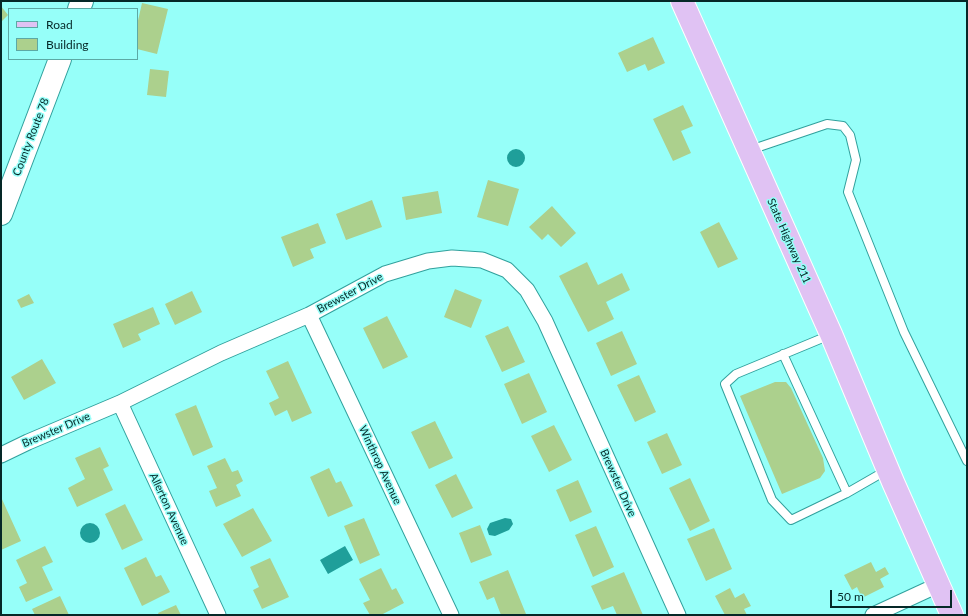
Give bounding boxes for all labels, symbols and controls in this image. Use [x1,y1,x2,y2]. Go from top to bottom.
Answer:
legend [8,8,138,60]
text: Road [46,17,73,32]
text: Building [46,37,89,52]
street label: County Route 78 [10,96,52,178]
street label: State Highway 211 [764,196,814,286]
street label: Brewster Drive [315,270,385,316]
street label: Brewster Drive [20,410,92,450]
street label: Winthrop Avenue [356,423,404,507]
street label: Brewster Drive [597,447,639,519]
street label: Allerton Avenue [147,471,191,547]
scale bar [832,582,954,608]
text: 50 m [837,589,864,604]

